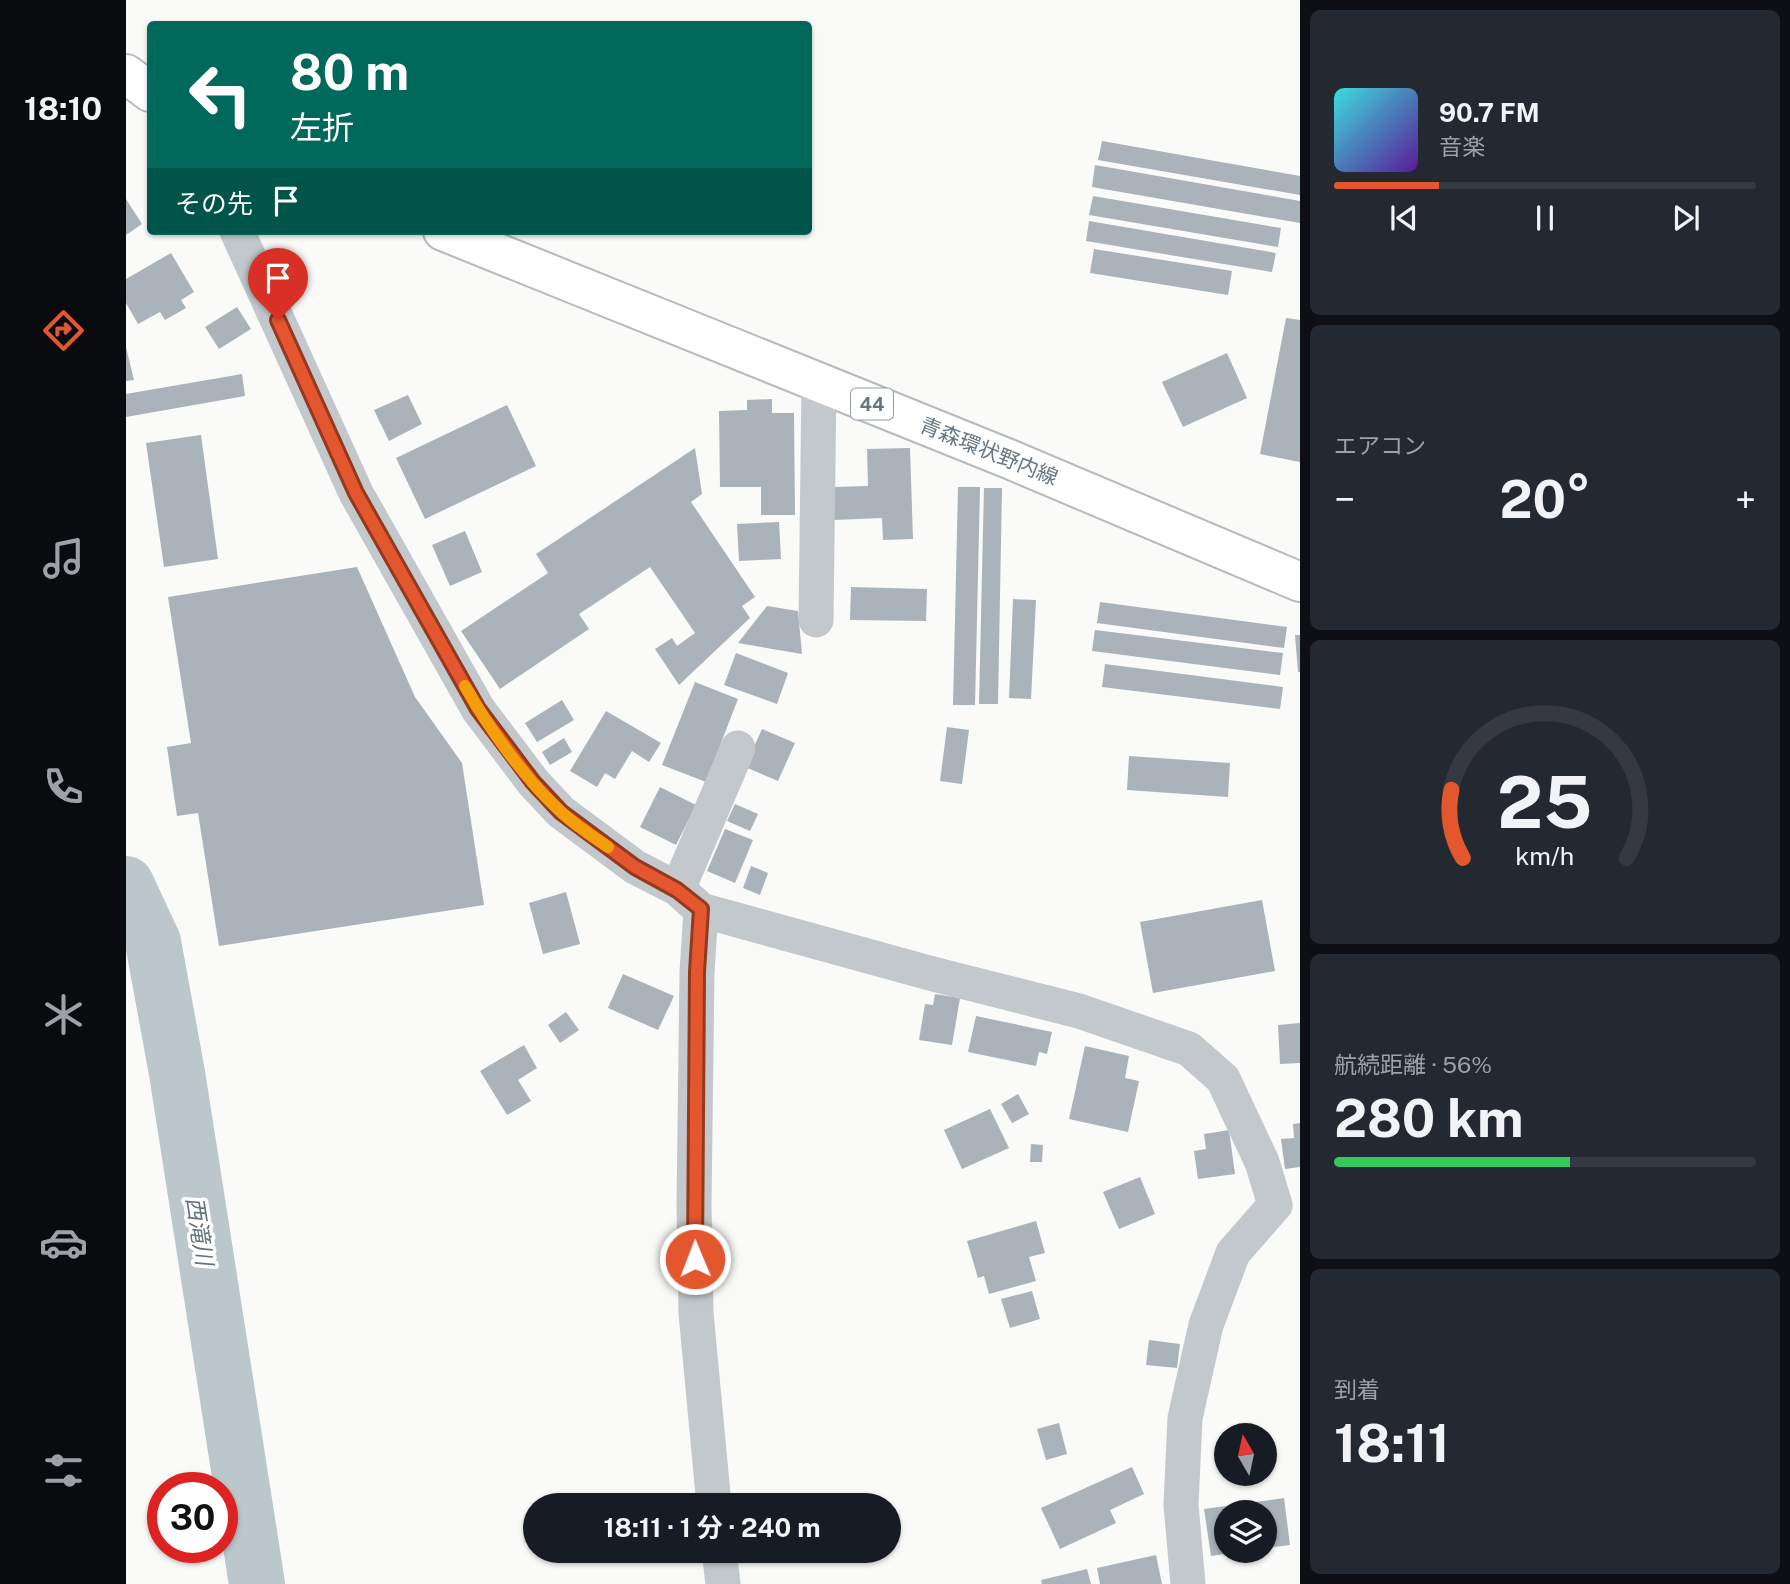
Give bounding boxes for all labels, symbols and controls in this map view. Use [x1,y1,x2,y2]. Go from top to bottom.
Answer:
text: 80 m [290,43,409,101]
icon: left [175,49,266,140]
text: 18:10 [24,90,102,127]
text: 90.7 FM [1439,97,1540,128]
text: 左折 [290,109,354,146]
text: 音楽 [1439,133,1485,160]
icon: arrive [267,182,305,220]
text: その先 [175,188,253,219]
icon: previous [1385,199,1423,237]
icon: pause [1526,199,1564,237]
icon: next [1667,199,1705,237]
pin [248,248,308,320]
icon: arrive [259,259,297,297]
icon: directions [39,306,88,355]
road number: 44 [851,388,893,420]
street label: 青森環状野内線 [916,412,1062,490]
text: エアコン [1334,432,1426,459]
text: 20° [1499,469,1591,530]
text: − [1334,477,1355,522]
text: + [1735,477,1756,522]
icon: music [39,534,88,583]
text: 25 [1497,759,1593,844]
icon: phone [39,762,88,811]
text: km/h [1516,841,1574,871]
icon: climate [39,990,88,1039]
text: 航続距離 · 56% [1334,1051,1492,1078]
text: 280 km [1334,1088,1524,1149]
water label: 西滝川 [181,1195,219,1270]
icon: car [39,1218,88,1267]
position arrow [658,1222,732,1296]
text: 到着 [1334,1376,1380,1403]
text: 18:11 [1334,1413,1450,1474]
north arrow [1214,1423,1278,1486]
map controls [1214,1423,1277,1563]
icon: filters [39,1446,88,1495]
speed limit sign: 30 [147,1472,238,1563]
button: layers [1214,1500,1277,1563]
text: 18:11 · 1 分 · 240 m [603,1512,821,1543]

